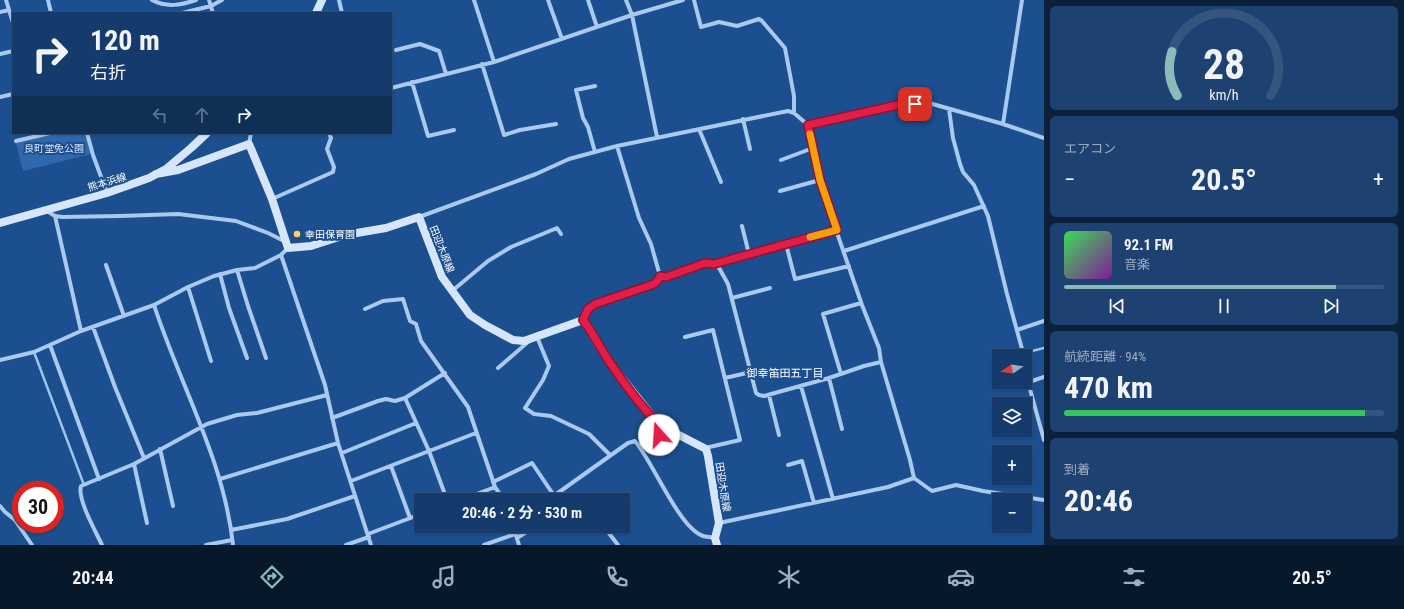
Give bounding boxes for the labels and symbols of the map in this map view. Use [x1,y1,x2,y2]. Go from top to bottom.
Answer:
pin [898,87,932,121]
park label: 良町堂免公園 [24,143,84,154]
street label: 熊本浜線 [86,171,128,193]
street label: 田迎木原線 [428,224,456,274]
marker: 幸田保育園 [292,229,302,239]
place label: 幸田保育園 [305,229,355,240]
north arrow [992,349,1032,389]
district label: 御幸笛田五丁目 [746,367,824,380]
position arrow [638,414,680,456]
street label: 田迎木原線 [714,461,732,513]
speed limit sign: 30 [12,481,64,533]

